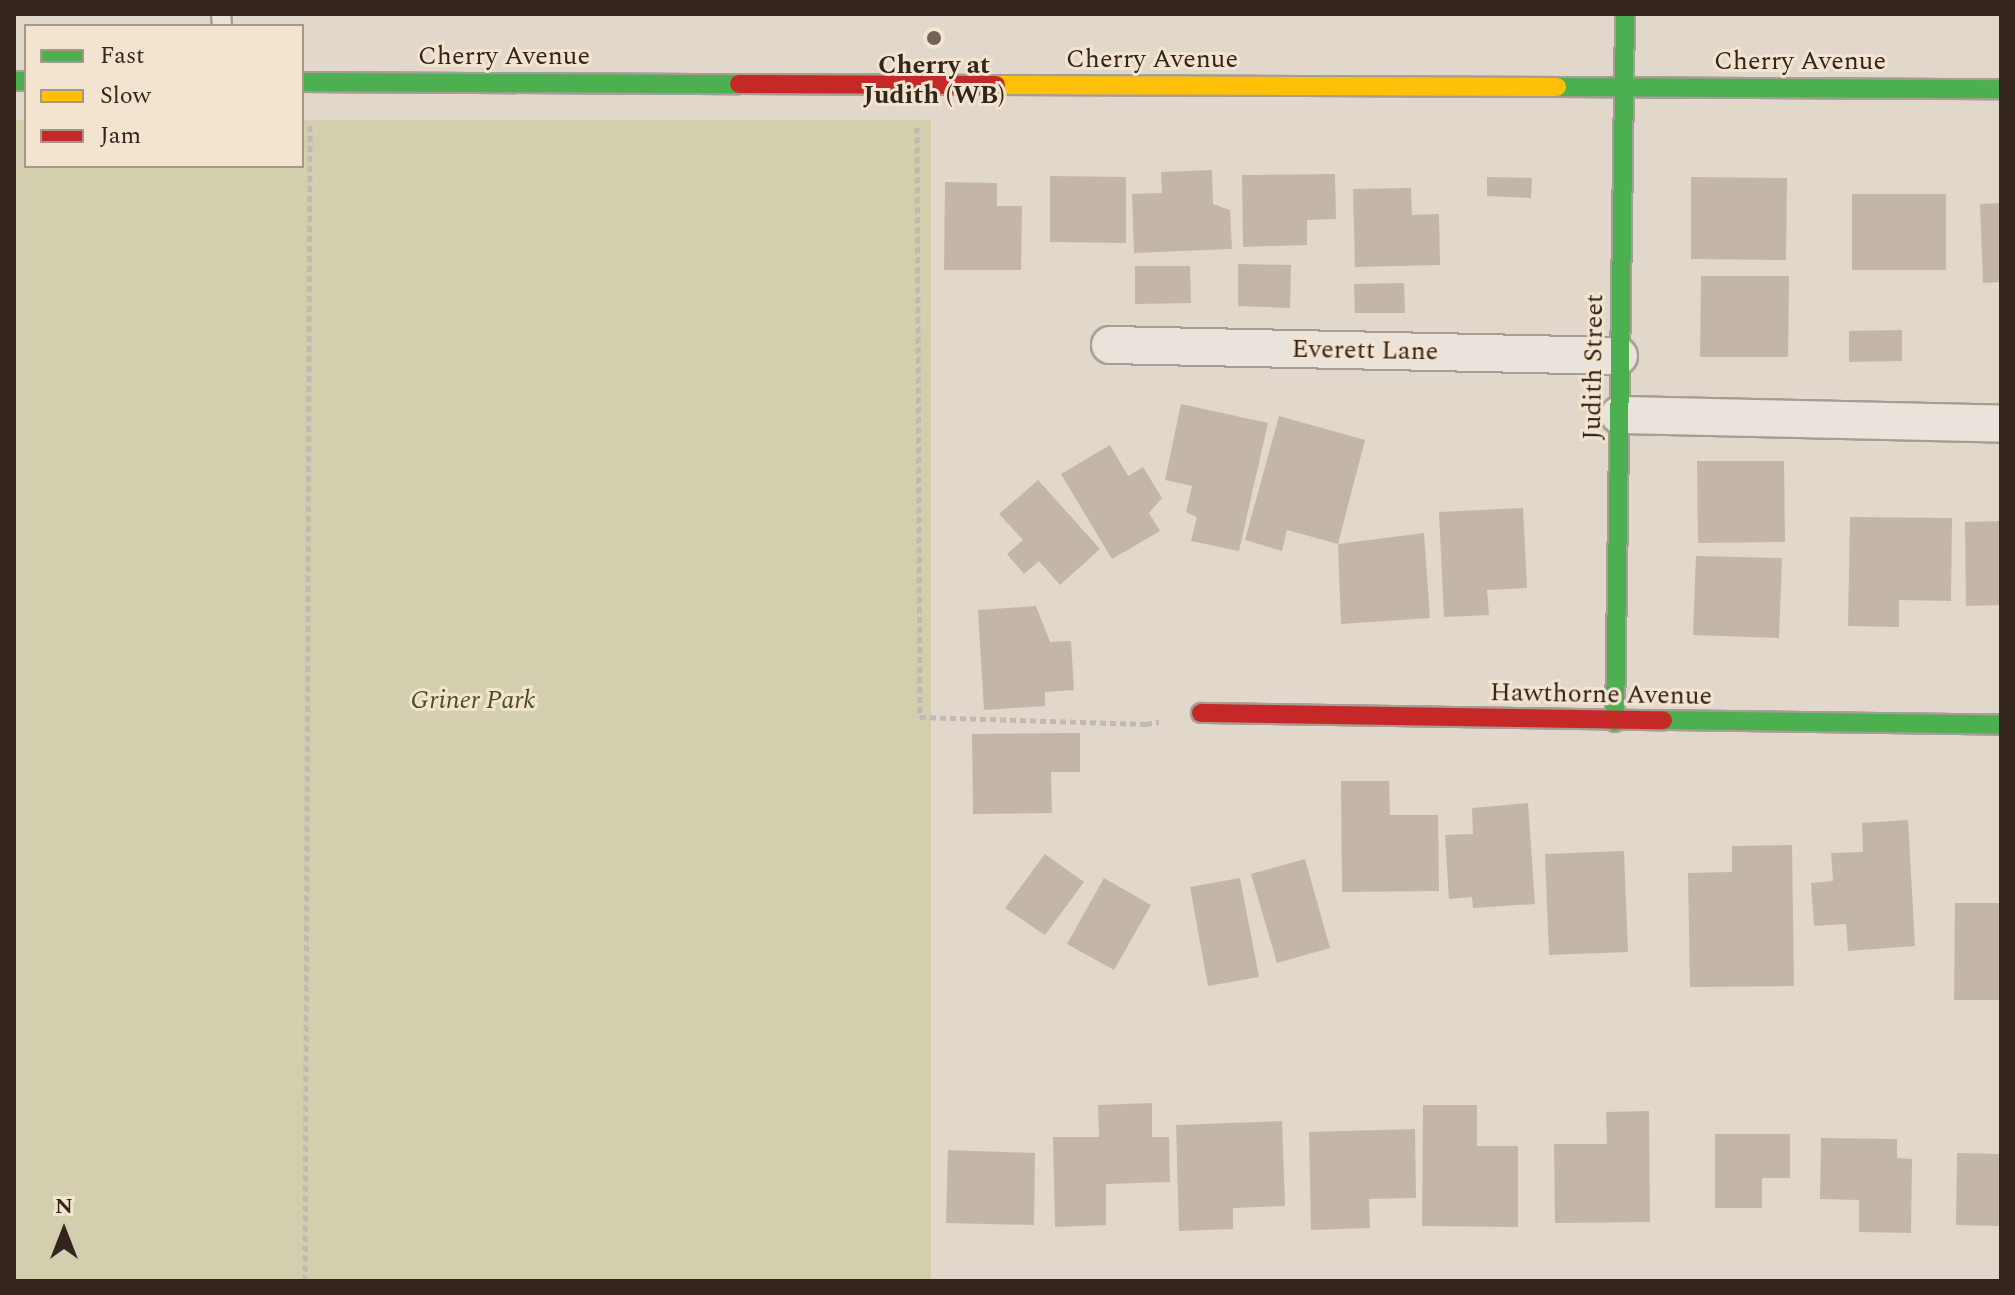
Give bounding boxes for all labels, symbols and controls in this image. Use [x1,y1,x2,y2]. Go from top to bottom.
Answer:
legend [24,24,304,168]
marker: Cherry at Judith (WB) [925,29,943,47]
text: Fast [100,38,145,74]
street label: Cherry Avenue [418,41,590,73]
street label: Cherry Avenue [1066,44,1238,76]
street label: Cherry Avenue [1714,46,1886,78]
place label: Cherry at Judith (WB) [863,50,1005,112]
text: Slow [100,78,151,114]
text: Jam [100,118,141,154]
street label: Judith Street [1577,294,1611,440]
street label: Everett Lane [1291,334,1439,368]
street label: Hawthorne Avenue [1490,677,1712,713]
park label: Griner Park [410,685,536,717]
text: N [55,1190,73,1223]
north arrow [24,1191,104,1271]

